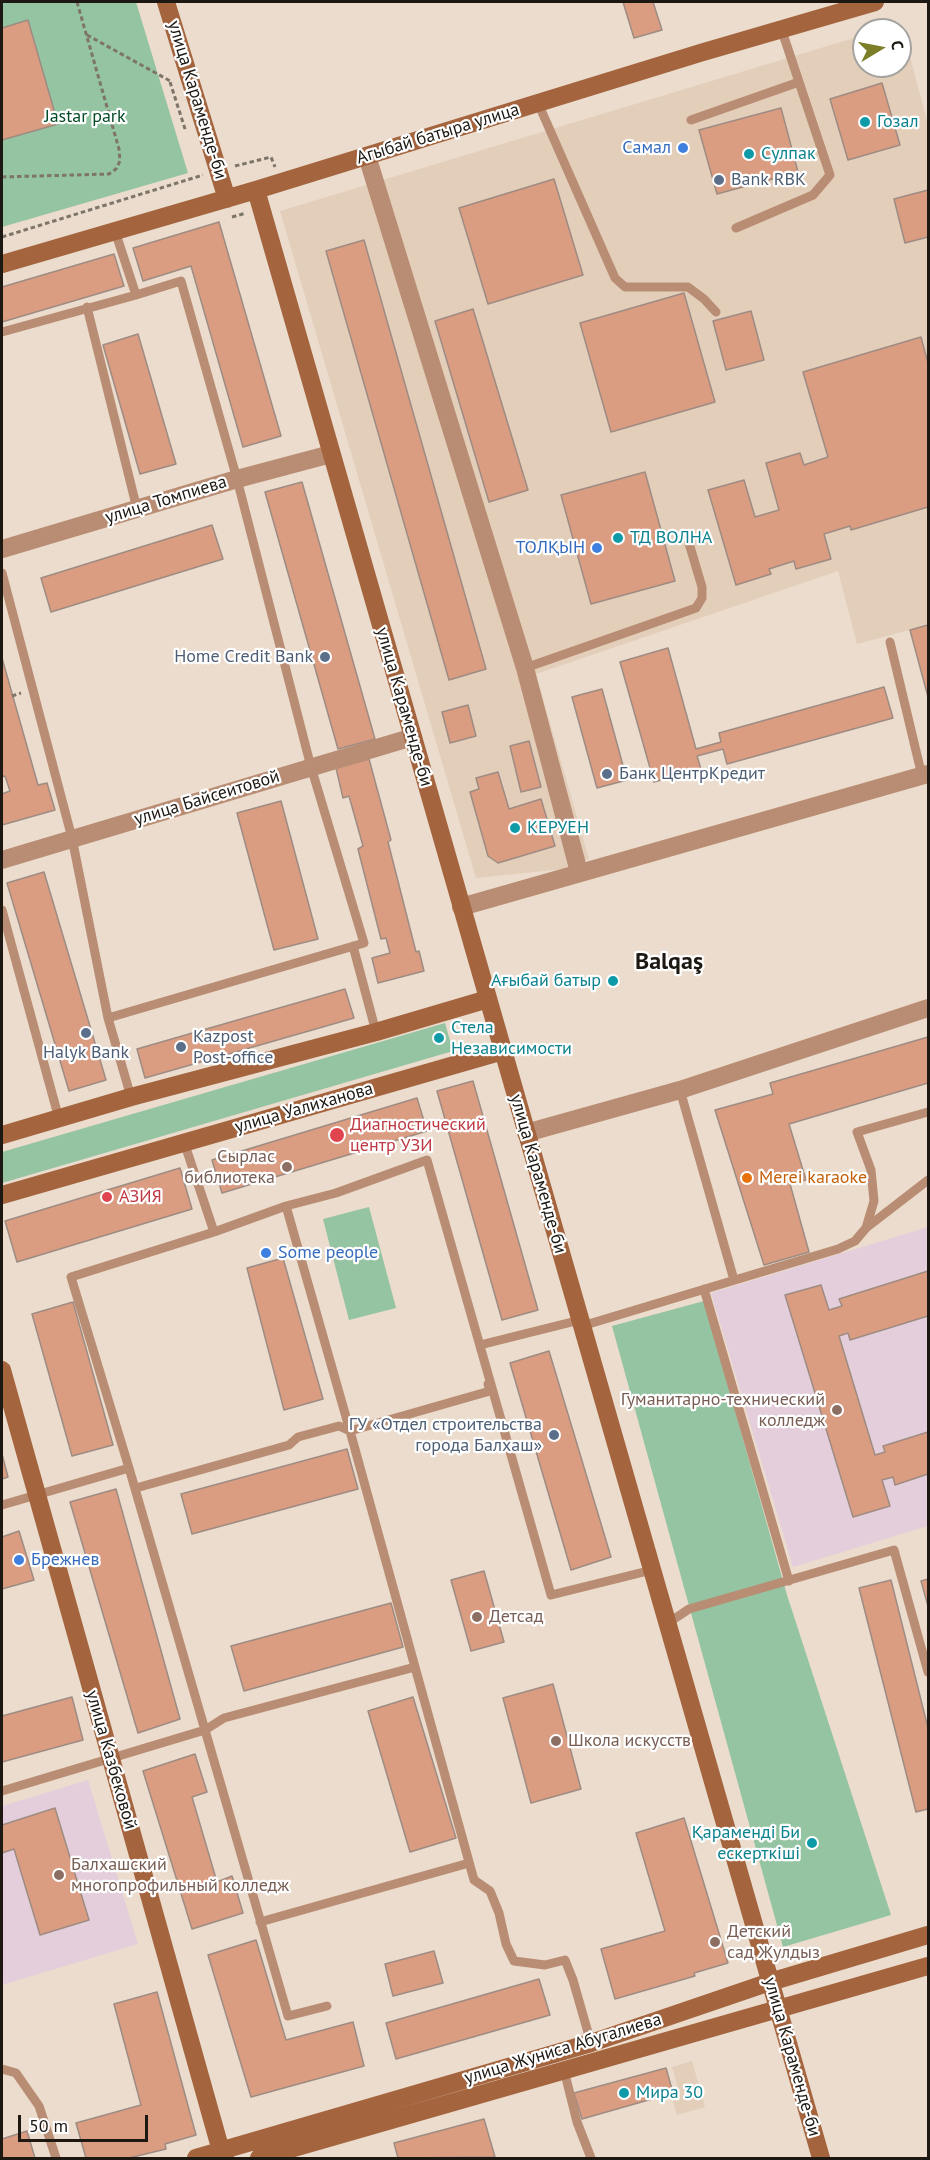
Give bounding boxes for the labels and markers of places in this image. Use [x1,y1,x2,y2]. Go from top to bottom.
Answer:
place label: Гозал [877,111,919,133]
marker: Гозал [858,115,872,129]
place label: Самал [622,137,671,159]
marker: Самал [676,141,690,155]
place label: Сулпак [761,143,816,165]
marker: Сулпак [742,147,756,161]
place label: Bank RBK [731,169,806,191]
marker: Bank RBK [712,173,726,187]
place label: ТД ВОЛНА [630,527,712,549]
marker: ТД ВОЛНА [611,531,625,545]
place label: ТОЛҚЫН [515,537,585,559]
marker: ТОЛҚЫН [590,541,604,555]
place label: Home Credit Bank [174,646,313,668]
marker: Home Credit Bank [318,650,332,664]
place label: Банк ЦентрКредит [619,763,765,785]
marker: Банк ЦентрКредит [600,767,614,781]
place label: КЕРУЕН [527,817,589,839]
marker: КЕРУЕН [508,821,522,835]
place label: Ағыбай батыр [491,970,601,992]
marker: Ағыбай батыр [606,974,620,988]
place label: Стела Независимости [451,1017,572,1060]
marker: Halyk Bank [79,1026,93,1040]
place label: Kazpost Post-office [193,1026,273,1068]
marker: Стела Независимости [432,1031,446,1045]
marker: Kazpost Post-office [174,1040,188,1054]
place label: Halyk Bank [43,1042,129,1064]
place label: Диагностический центр УЗИ [350,1114,486,1156]
marker: Диагностический центр УЗИ [328,1126,346,1144]
place label: Сырлас библиотека [184,1146,275,1188]
marker: Сырлас библиотека [280,1160,294,1174]
place label: Merei karaoke [759,1167,867,1189]
marker: Merei karaoke [740,1171,754,1185]
place label: АЗИЯ [119,1186,162,1208]
marker: АЗИЯ [100,1190,114,1204]
place label: Some people [278,1242,378,1264]
marker: Some people [259,1246,273,1260]
place label: Гуманитарно-технический колледж [621,1389,825,1432]
marker: Гуманитарно-технический колледж [830,1403,844,1417]
place label: ГУ «Отдел строительства города Балхаш» [349,1414,542,1456]
marker: ГУ «Отдел строительства города Балхаш» [547,1428,561,1442]
place label: Брежнев [31,1549,99,1571]
marker: Брежнев [12,1553,26,1567]
place label: Детсад [489,1606,543,1628]
marker: Детсад [470,1610,484,1624]
place label: Школа искусств [568,1730,691,1752]
marker: Школа искусств [549,1734,563,1748]
place label: Қараменді Би ескерткіші [692,1822,800,1864]
marker: Қараменді Би ескерткіші [805,1836,819,1850]
place label: Балхашский многопрофильный колледж [71,1854,289,1896]
marker: Балхашский многопрофильный колледж [52,1868,66,1882]
place label: Детский сад Жулдыз [727,1921,820,1964]
marker: Детский сад Жулдыз [708,1935,722,1949]
place label: Мира 30 [636,2082,703,2104]
marker: Мира 30 [617,2086,631,2100]

